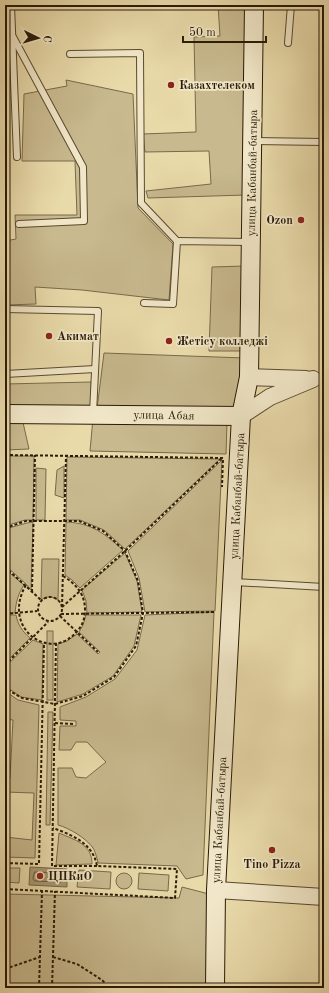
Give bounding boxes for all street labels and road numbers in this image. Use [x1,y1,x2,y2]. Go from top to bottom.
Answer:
street label: улица Кабанбай-батыра [246,109,260,237]
street label: улица Абая [133,409,195,423]
street label: улица Кабанбай-батыра [229,432,247,560]
street label: улица Кабанбай-батыра [211,756,229,884]

